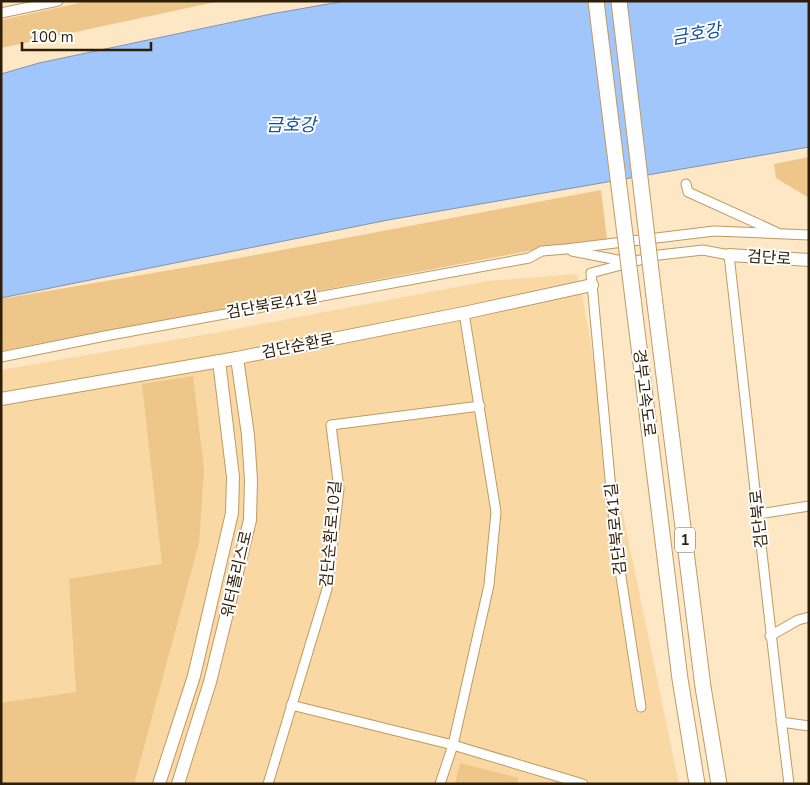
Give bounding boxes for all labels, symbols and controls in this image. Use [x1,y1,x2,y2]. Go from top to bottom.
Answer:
water label: 금호강 [669,17,725,50]
scale bar [22,20,151,52]
text: 100 m [30,27,74,47]
water label: 금호강 [266,113,318,137]
street label: 검단로 [746,245,792,271]
street label: 검단북로41길 [224,286,320,324]
street label: 검단순환로 [260,328,336,364]
street label: 경부고속도로 [628,348,660,438]
street label: 검단순환로10길 [315,479,347,589]
street label: 검단북로41길 [600,482,632,576]
street label: 검단북로 [745,488,773,549]
street label: 워터폴리스로 [216,528,258,620]
road number: 1 [675,528,695,552]

